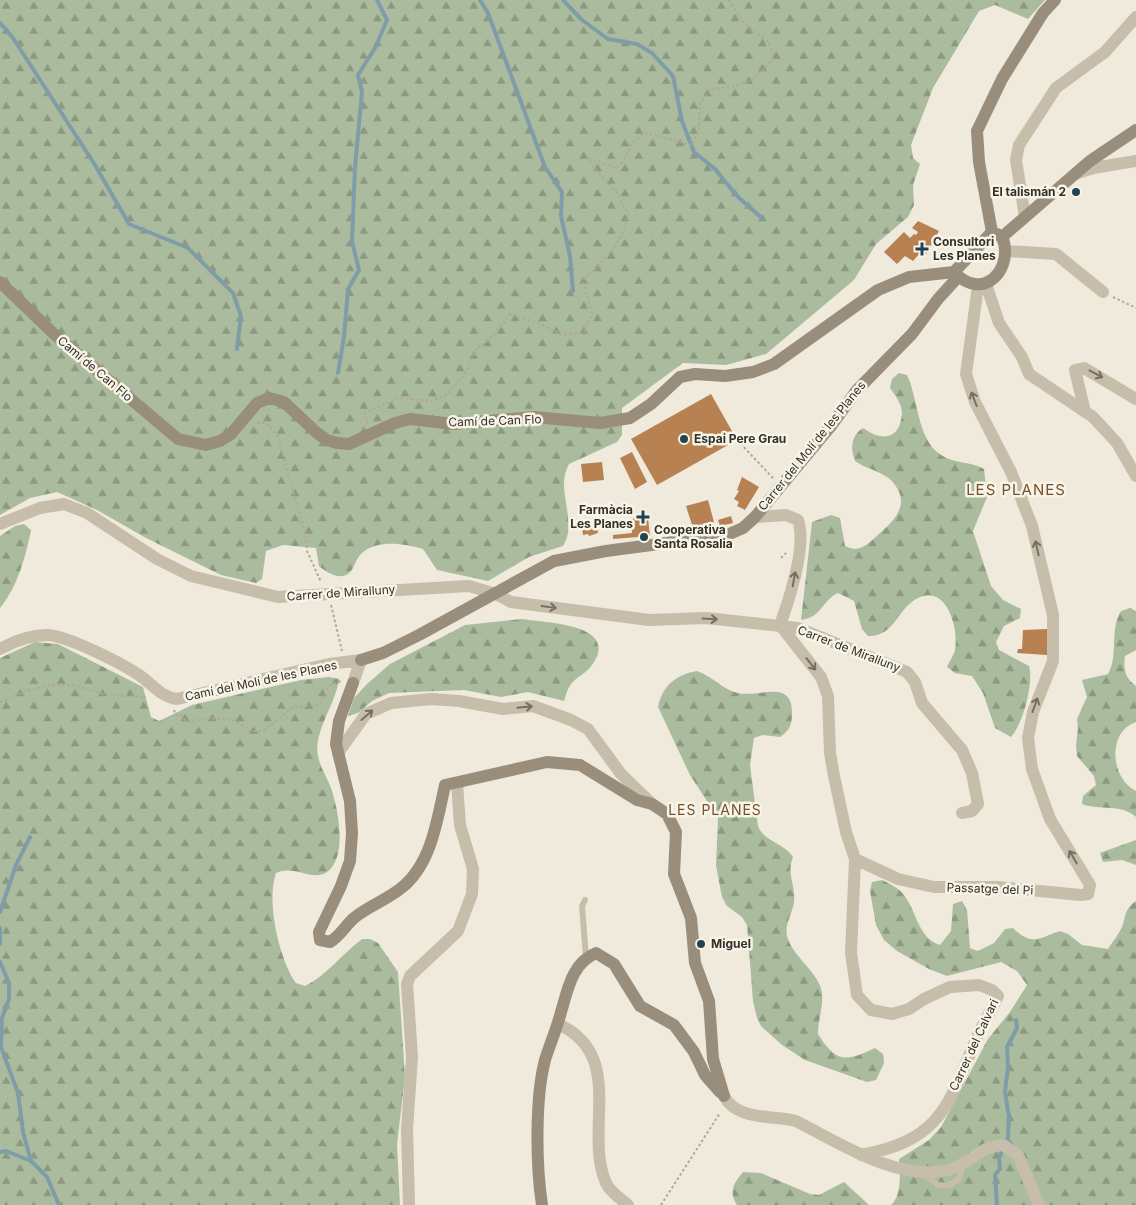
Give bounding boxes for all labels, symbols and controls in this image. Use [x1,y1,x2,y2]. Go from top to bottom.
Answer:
place label: El talismán 2 [992,184,1066,199]
marker: El talismán 2 [1070,186,1082,198]
place label: Consultori Les Planes [933,234,996,263]
marker: Consultori Les Planes [915,242,929,256]
street label: Camí de Can Flo [55,333,136,404]
one-way arrow [1088,369,1103,379]
street label: Carrer del Molí de les Planes [755,378,869,513]
one-way arrow [969,392,979,407]
street label: Camí de Can Flo [448,411,542,430]
place label: Espai Pere Grau [694,431,786,446]
marker: Espai Pere Grau [678,433,690,445]
district label: LES PLANES [966,480,1066,499]
place label: Farmàcia Les Planes [570,502,633,531]
marker: Farmàcia Les Planes [637,511,649,523]
place label: Cooperativa Santa Rosalia [654,522,733,551]
marker: Cooperativa Santa Rosalia [638,531,650,543]
one-way arrow [1032,540,1041,556]
one-way arrow [789,571,799,587]
street label: Carrer de Miralluny [286,581,396,604]
one-way arrow [540,602,556,612]
one-way arrow [702,614,718,623]
street label: Carrer de Miralluny [796,622,903,675]
street label: Camí del Molí de les Planes [183,657,338,704]
one-way arrow [805,657,816,670]
one-way arrow [1031,698,1040,713]
one-way arrow [516,702,532,712]
one-way arrow [360,709,373,721]
district label: LES PLANES [668,801,762,818]
one-way arrow [1068,849,1078,864]
street label: Passatge del Pi [947,879,1034,898]
place label: Miguel [711,936,751,951]
marker: Miguel [695,938,707,950]
street label: Carrer del Calvari [946,996,1001,1093]

